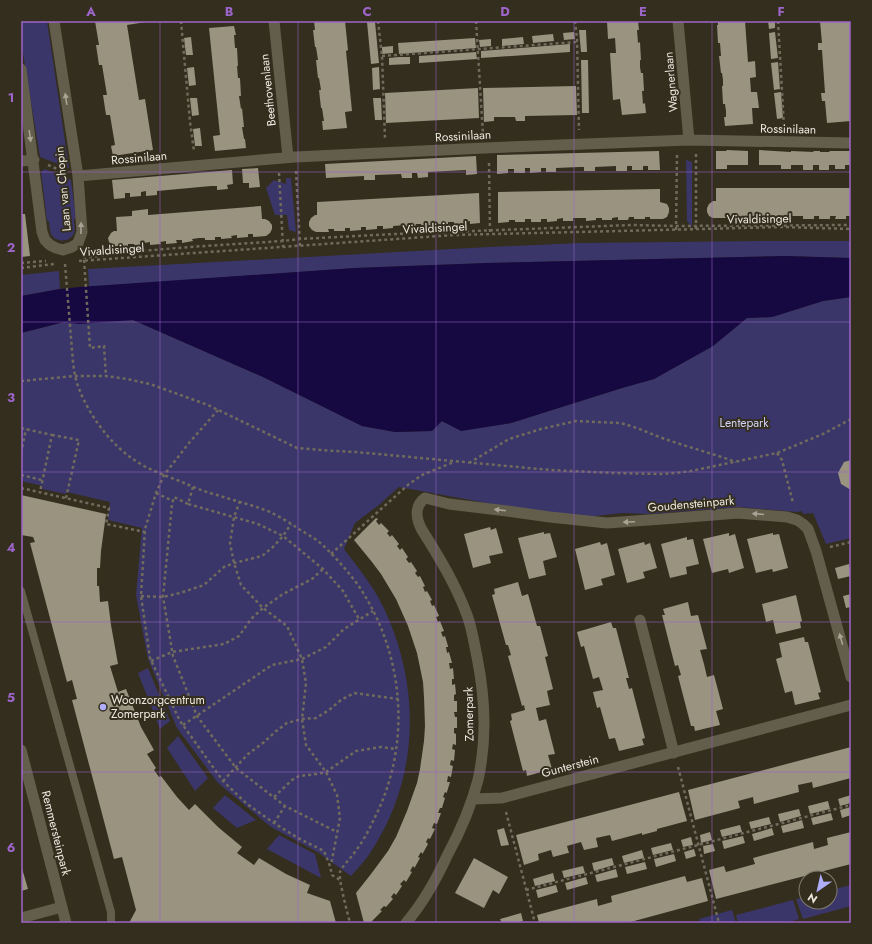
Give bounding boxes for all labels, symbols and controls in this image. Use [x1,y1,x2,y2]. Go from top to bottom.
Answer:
text: A [85,2,96,21]
text: B [225,2,234,21]
text: C [362,2,372,21]
text: D [500,2,510,21]
text: E [639,2,647,21]
text: F [777,2,785,21]
street label: Wagnerlaan [659,51,683,113]
street label: Beethovenlaan [255,53,281,127]
text: 1 [8,88,14,107]
one-way arrow [63,93,69,106]
street label: Rossinilaan [760,120,816,138]
street label: Rossinilaan [435,126,491,146]
one-way arrow [27,130,33,142]
street label: Laan van Chopin [50,146,76,232]
street label: Rossinilaan [110,147,168,169]
street label: Vivaldisingel [726,209,792,229]
street label: Vivaldisingel [402,217,468,239]
one-way arrow [78,221,84,234]
text: 2 [7,238,15,257]
street label: Vivaldisingel [79,239,145,261]
text: 3 [7,388,15,407]
park label: Lentepark [720,414,769,432]
street label: Goudensteinpark [647,491,736,517]
one-way arrow [494,507,506,513]
one-way arrow [752,510,764,517]
one-way arrow [622,519,635,525]
text: 4 [6,538,16,557]
one-way arrow [837,633,843,646]
street label: Zomerpark [460,686,478,741]
text: 5 [7,688,15,707]
place label: Woonzorgcentrum Zomerpark [111,691,205,723]
marker: Woonzorgcentrum Zomerpark [98,702,108,712]
street label: Gunterstein [539,750,601,782]
street label: Remmersteinpark [37,788,75,878]
text: 6 [7,838,16,857]
north arrow [798,870,838,910]
text: N [804,889,821,907]

